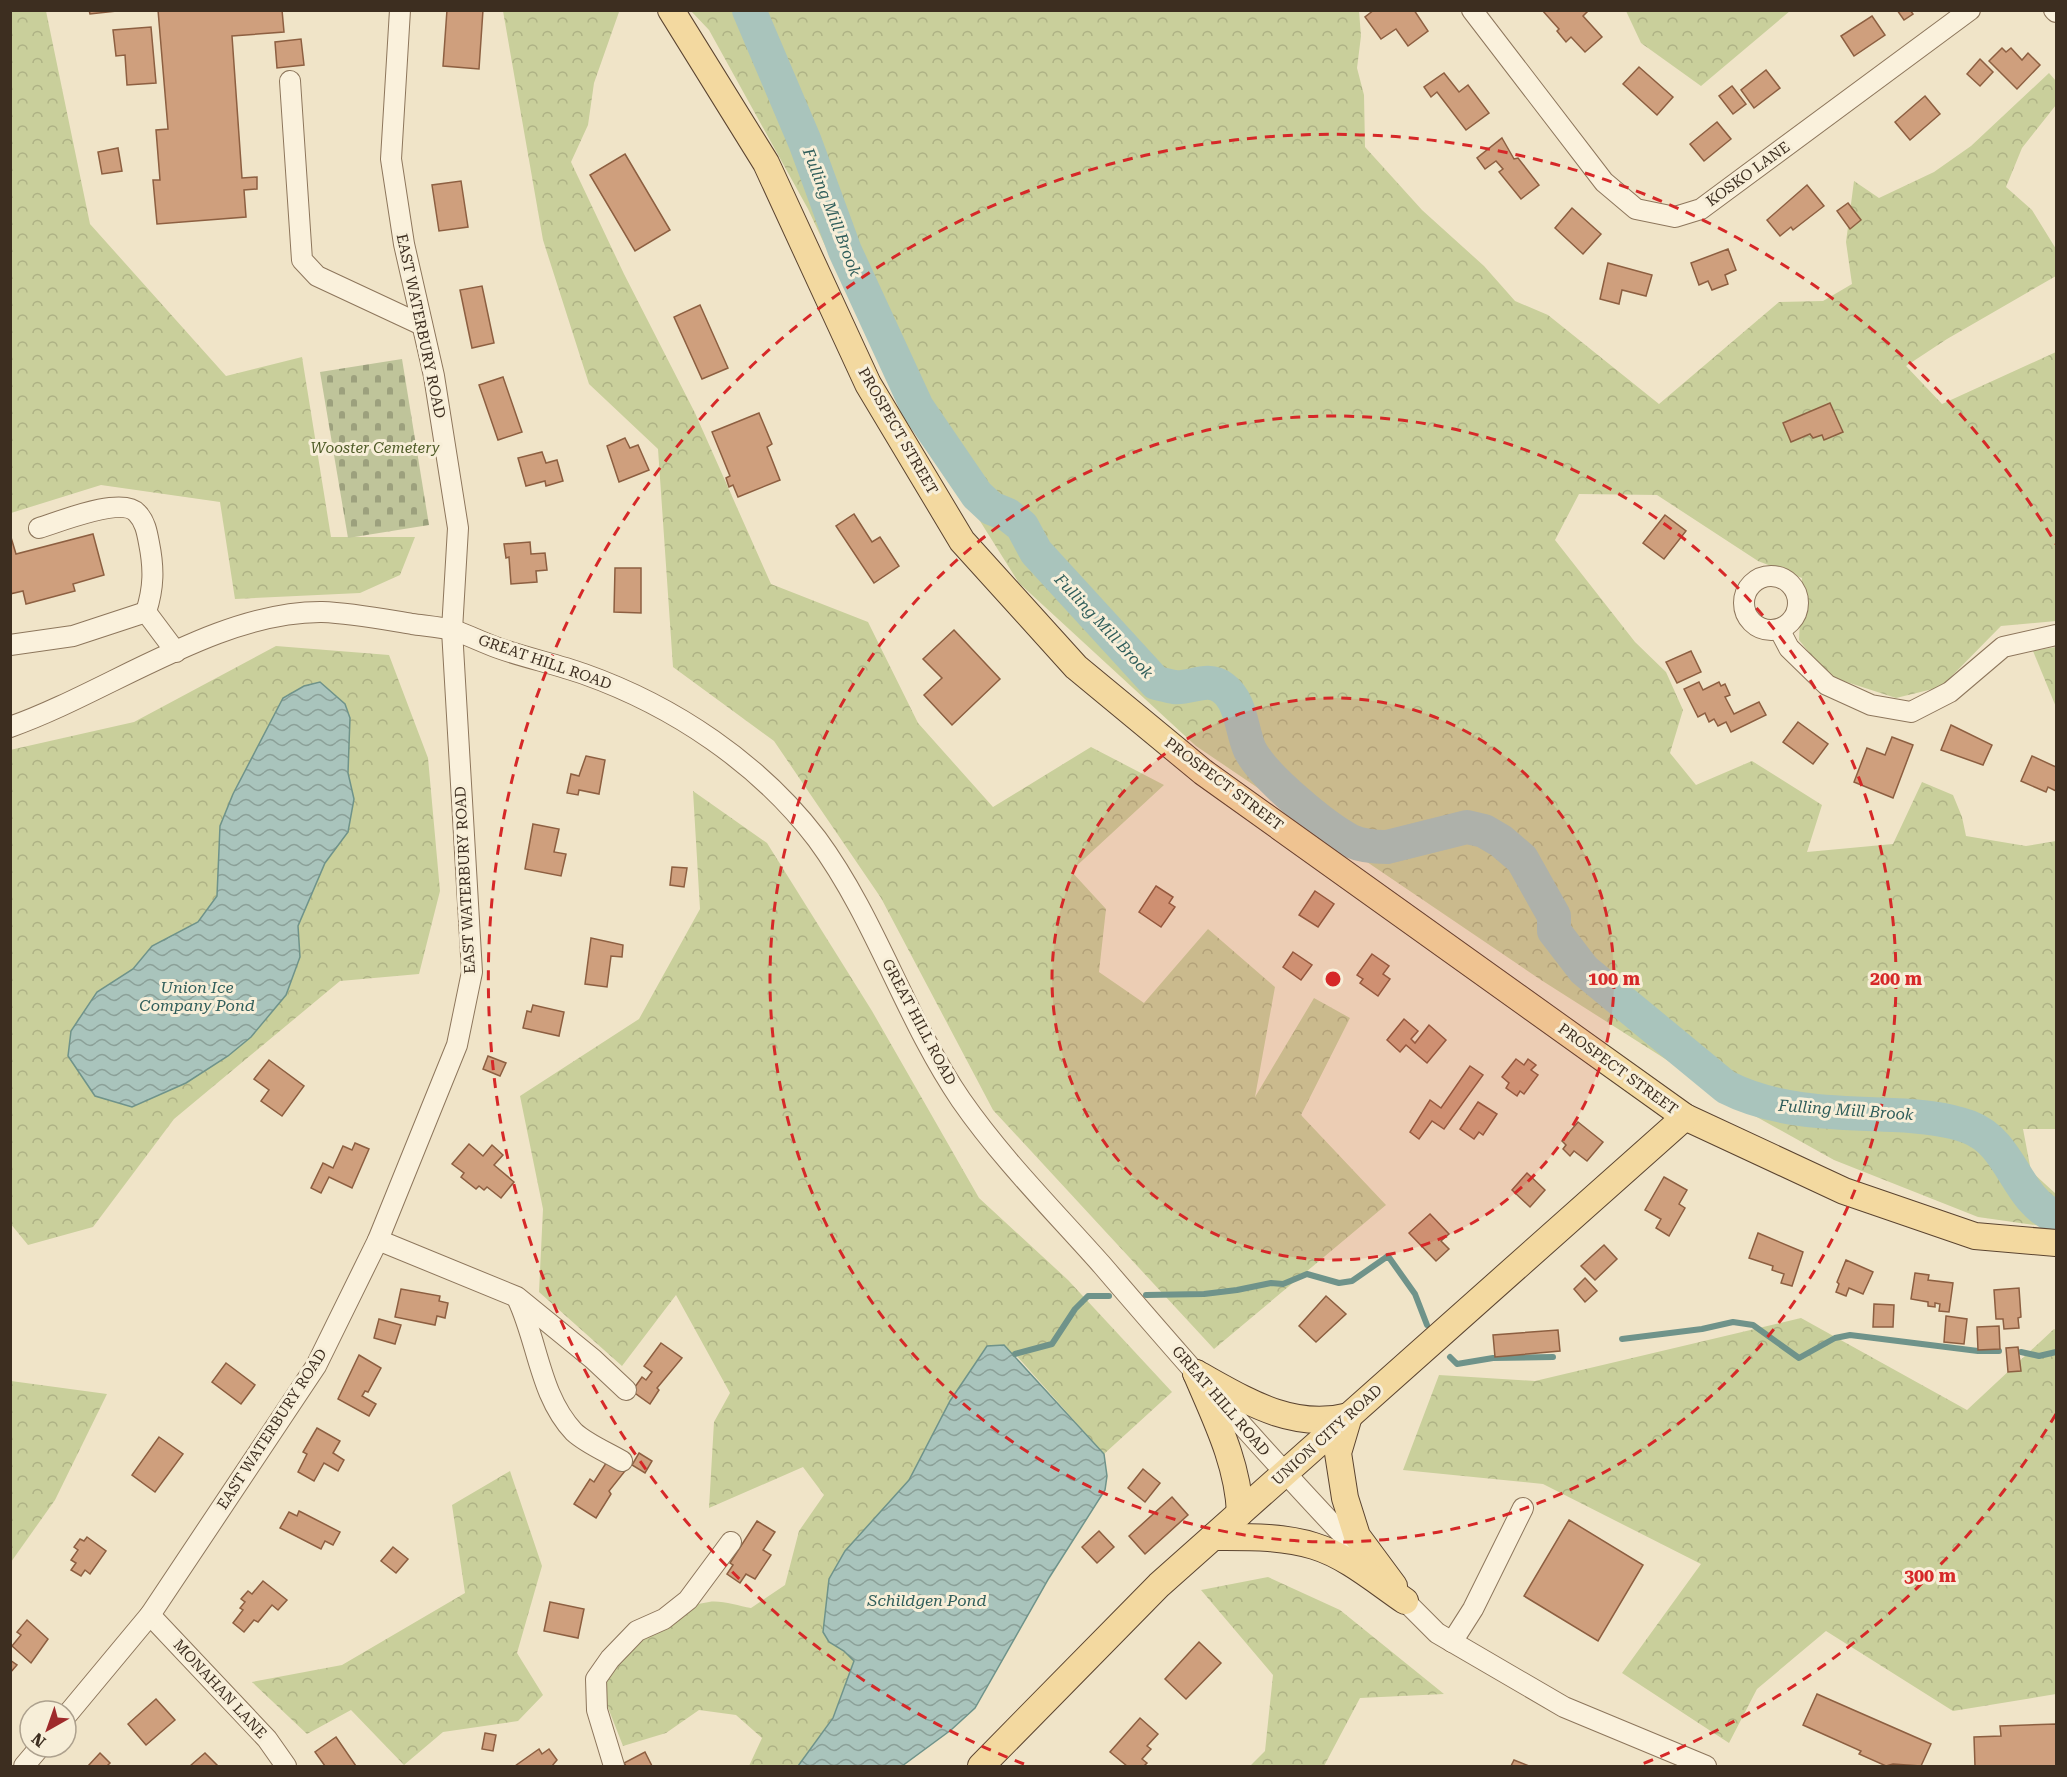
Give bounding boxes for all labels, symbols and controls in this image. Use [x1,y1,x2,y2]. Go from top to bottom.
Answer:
street label: KOSKO LANE [1703,138,1793,210]
water label: Fulling Mill Brook [798,144,865,279]
street label: EAST WATERBURY ROAD [393,232,449,420]
street label: PROSPECT STREET [854,364,942,498]
park label: Wooster Cemetery [311,439,440,457]
water label: Fulling Mill Brook [1050,569,1157,682]
street label: GREAT HILL ROAD [476,631,614,693]
street label: PROSPECT STREET [1161,734,1287,834]
street label: EAST WATERBURY ROAD [451,786,479,974]
street label: GREAT HILL ROAD [878,956,960,1088]
text: 100 m [1588,968,1641,989]
text: 200 m [1870,968,1923,989]
centre of rings [1323,969,1343,989]
water label: Union Ice Company Pond [139,978,255,1015]
street label: PROSPECT STREET [1555,1020,1681,1118]
water label: Fulling Mill Brook [1777,1096,1915,1124]
street label: GREAT HILL ROAD [1168,1342,1274,1460]
street label: EAST WATERBURY ROAD [213,1345,331,1513]
street label: UNION CITY ROAD [1268,1381,1386,1489]
text: 300 m [1904,1565,1957,1586]
water label: Schildgen Pond [867,1591,986,1610]
street label: MONAHAN LANE [170,1636,270,1742]
north arrow [18,1699,78,1759]
text: N [28,1729,50,1751]

